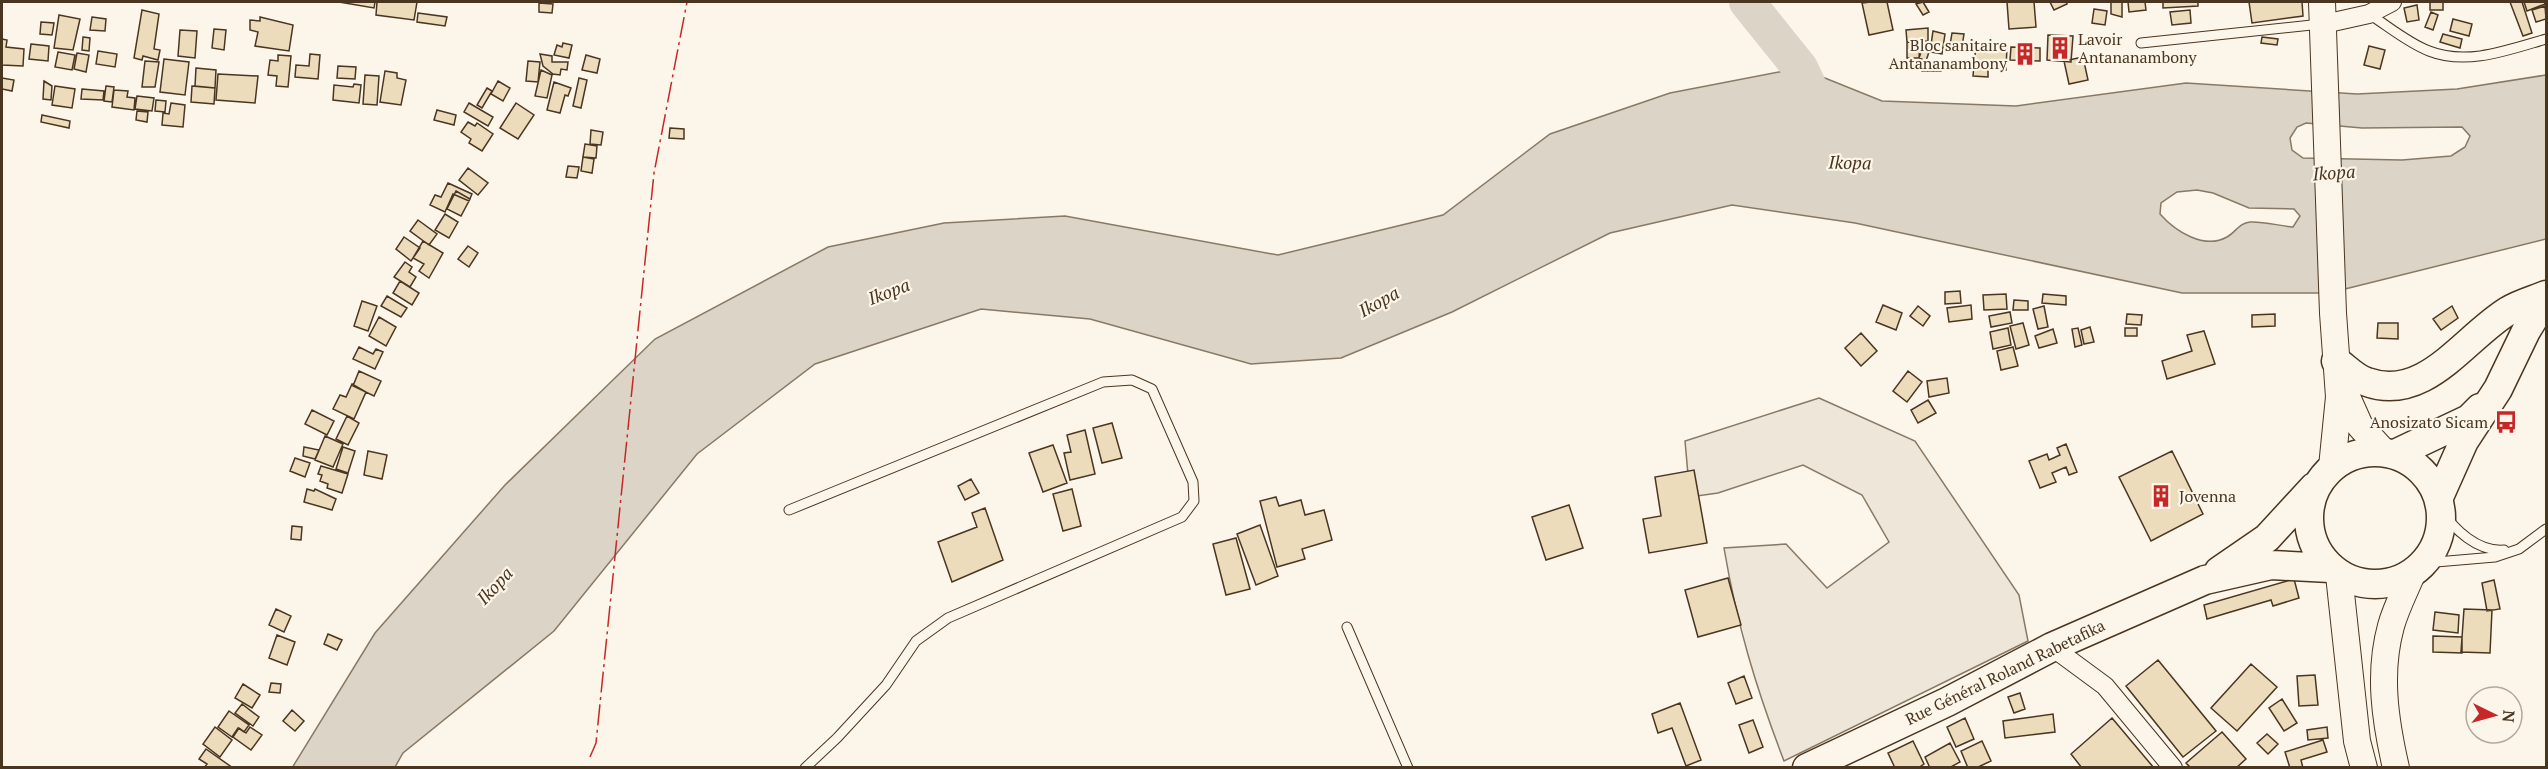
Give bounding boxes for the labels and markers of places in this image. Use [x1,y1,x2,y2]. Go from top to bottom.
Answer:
place label: Lavoir Antananambony [2078,28,2197,68]
place label: Bloc sanitaire Antananambony [1888,34,2008,74]
building icon: Lavoir Antananambony [2047,35,2073,61]
building icon: Bloc sanitaire Antananambony [2012,41,2038,67]
bus stop icon: Anosizato Sicam [2493,409,2519,435]
place label: Anosizato Sicam [2370,411,2488,433]
building icon: Jovenna [2148,483,2174,509]
place label: Jovenna [2179,485,2236,507]

